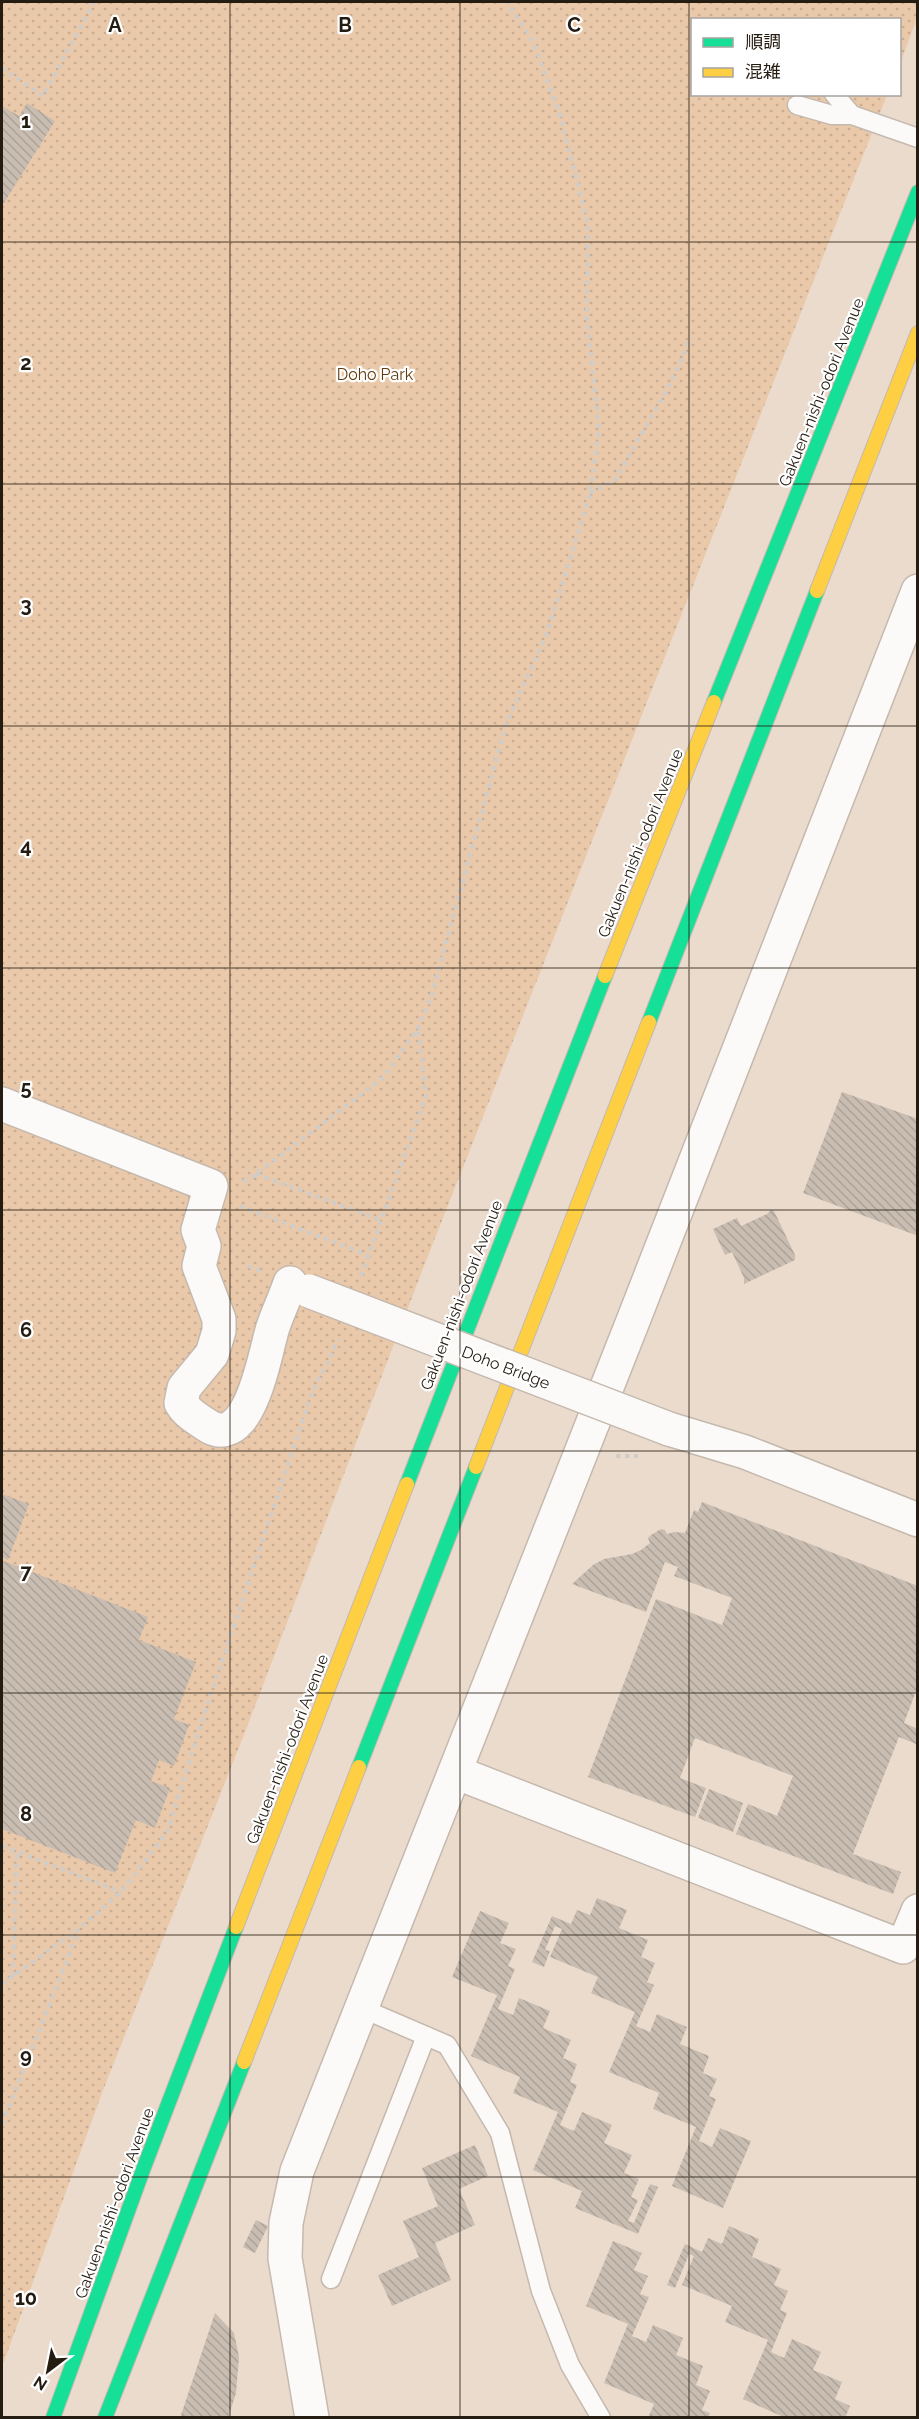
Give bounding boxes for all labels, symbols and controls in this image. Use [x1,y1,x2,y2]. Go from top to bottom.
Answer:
text: A [108,13,122,37]
text: B [338,13,352,37]
text: C [567,13,581,37]
legend [691,18,901,96]
text: 順調 [745,31,781,52]
text: 混雑 [745,61,781,82]
text: 1 [21,109,31,133]
street label: Gakuen-nishi-odori Avenue [775,295,868,489]
text: 2 [20,351,32,375]
park label: Doho Park [337,365,414,384]
text: 3 [20,593,32,617]
street label: Gakuen-nishi-odori Avenue [594,746,687,940]
text: 4 [20,834,32,858]
text: 5 [20,1076,32,1100]
street label: Gakuen-nishi-odori Avenue [416,1198,506,1393]
text: 6 [20,1318,32,1342]
street label: Doho Bridge [459,1342,553,1393]
text: 7 [20,1560,32,1584]
street label: Gakuen-nishi-odori Avenue [242,1652,332,1847]
text: 8 [20,1802,32,1826]
text: 9 [20,2044,32,2068]
street label: Gakuen-nishi-odori Avenue [71,2105,158,2301]
text: 10 [15,2286,37,2310]
north arrow [18,2341,78,2401]
text: N [30,2372,51,2395]

